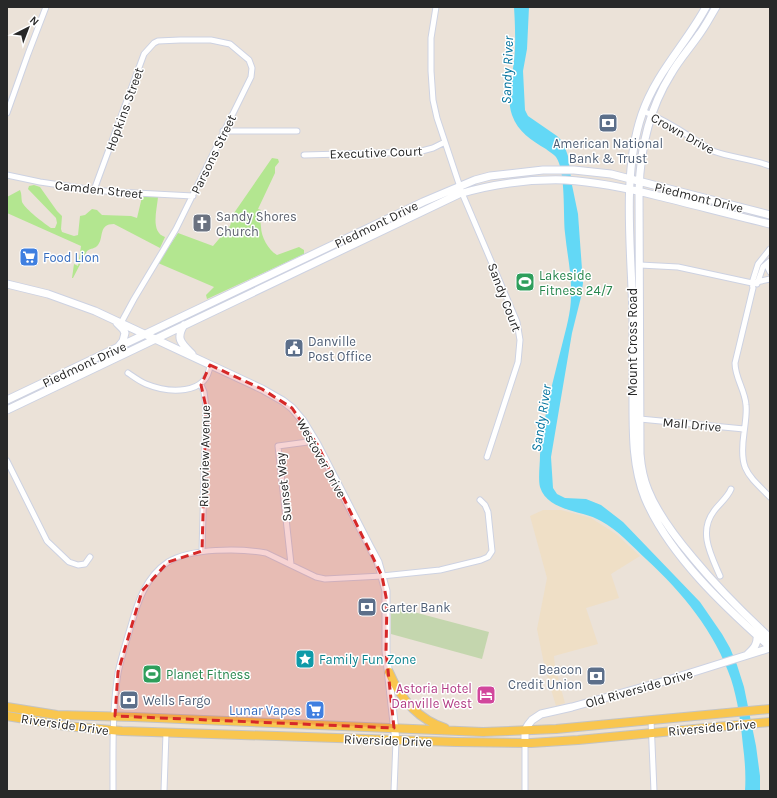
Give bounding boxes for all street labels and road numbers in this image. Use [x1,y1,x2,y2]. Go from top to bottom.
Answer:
street label: Hopkins Street [102,65,147,153]
street label: Crown Drive [648,110,717,157]
street label: Parsons Street [188,112,239,196]
street label: Executive Court [329,143,423,162]
street label: Camden Street [54,177,144,202]
street label: Piedmont Drive [653,179,745,216]
street label: Piedmont Drive [332,198,421,251]
street label: Sandy Court [485,261,525,334]
street label: Mount Cross Road [625,288,640,396]
street label: Piedmont Drive [40,338,129,390]
street label: Riverview Avenue [196,405,213,507]
street label: Mall Drive [662,414,722,435]
street label: Westover Drive [294,416,350,501]
street label: Sunset Way [272,452,295,522]
street label: Old Riverside Drive [584,666,695,711]
street label: Riverside Drive [20,711,110,738]
street label: Riverside Drive [667,716,757,739]
street label: Riverside Drive [344,731,433,750]

